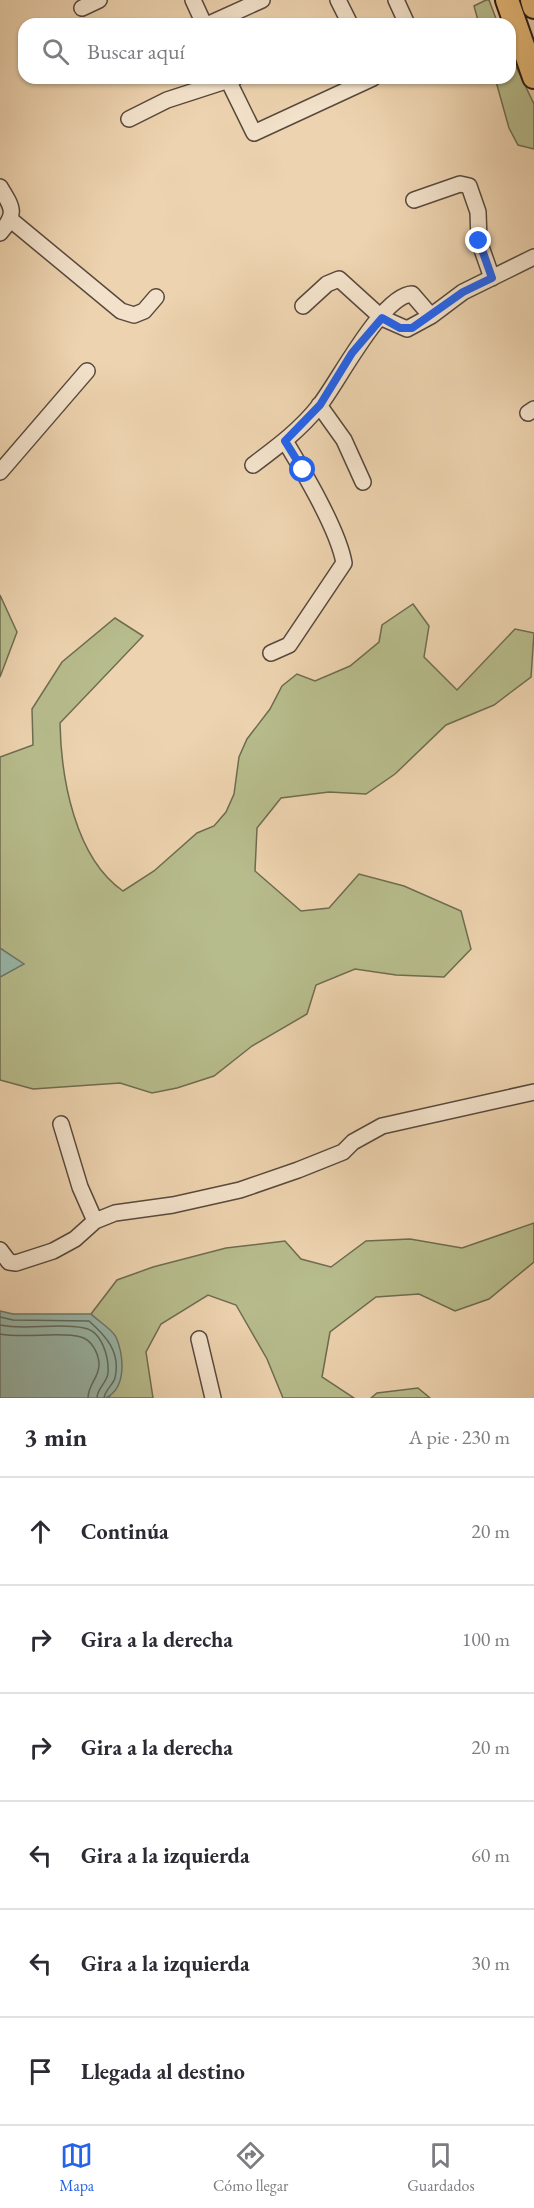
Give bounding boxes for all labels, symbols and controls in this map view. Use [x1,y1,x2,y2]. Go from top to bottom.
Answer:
search box [18,18,516,84]
icon: search [39,35,72,68]
text: Buscar aquí [87,37,185,66]
route end [465,227,491,253]
route start [289,456,315,482]
text: 3 min [24,1420,87,1454]
text: A pie · 230 m [409,1424,510,1450]
icon: ahead [24,1515,57,1548]
text: Continúa [81,1517,169,1546]
text: 20 m [471,1518,510,1544]
icon: right [24,1623,57,1656]
text: Gira a la derecha [81,1625,233,1654]
text: 100 m [462,1626,510,1652]
icon: right [24,1731,57,1764]
text: Gira a la derecha [81,1733,233,1762]
text: 20 m [471,1734,510,1760]
icon: left [24,1839,57,1872]
text: Gira a la izquierda [81,1841,250,1870]
text: 60 m [471,1842,510,1868]
icon: left [24,1947,57,1980]
text: Gira a la izquierda [81,1949,250,1978]
text: 30 m [471,1950,510,1976]
icon: arrive [24,2055,57,2088]
text: Llegada al destino [81,2057,245,2086]
tab: Mapa [59,2139,94,2196]
tab: Cómo llegar [213,2139,288,2196]
tab: Guardados [407,2139,475,2196]

